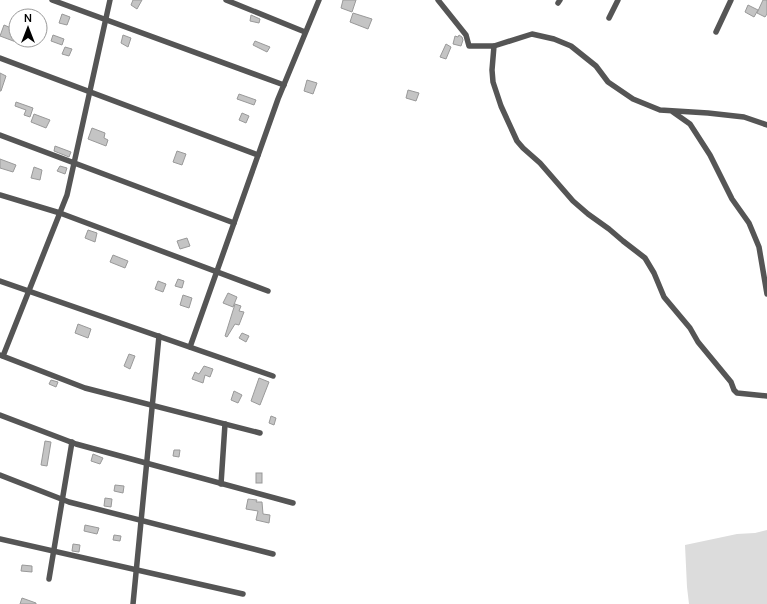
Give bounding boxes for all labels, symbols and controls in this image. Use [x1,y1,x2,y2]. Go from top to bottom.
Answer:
north arrow [8,8,48,48]
text: N [24,10,32,25]

